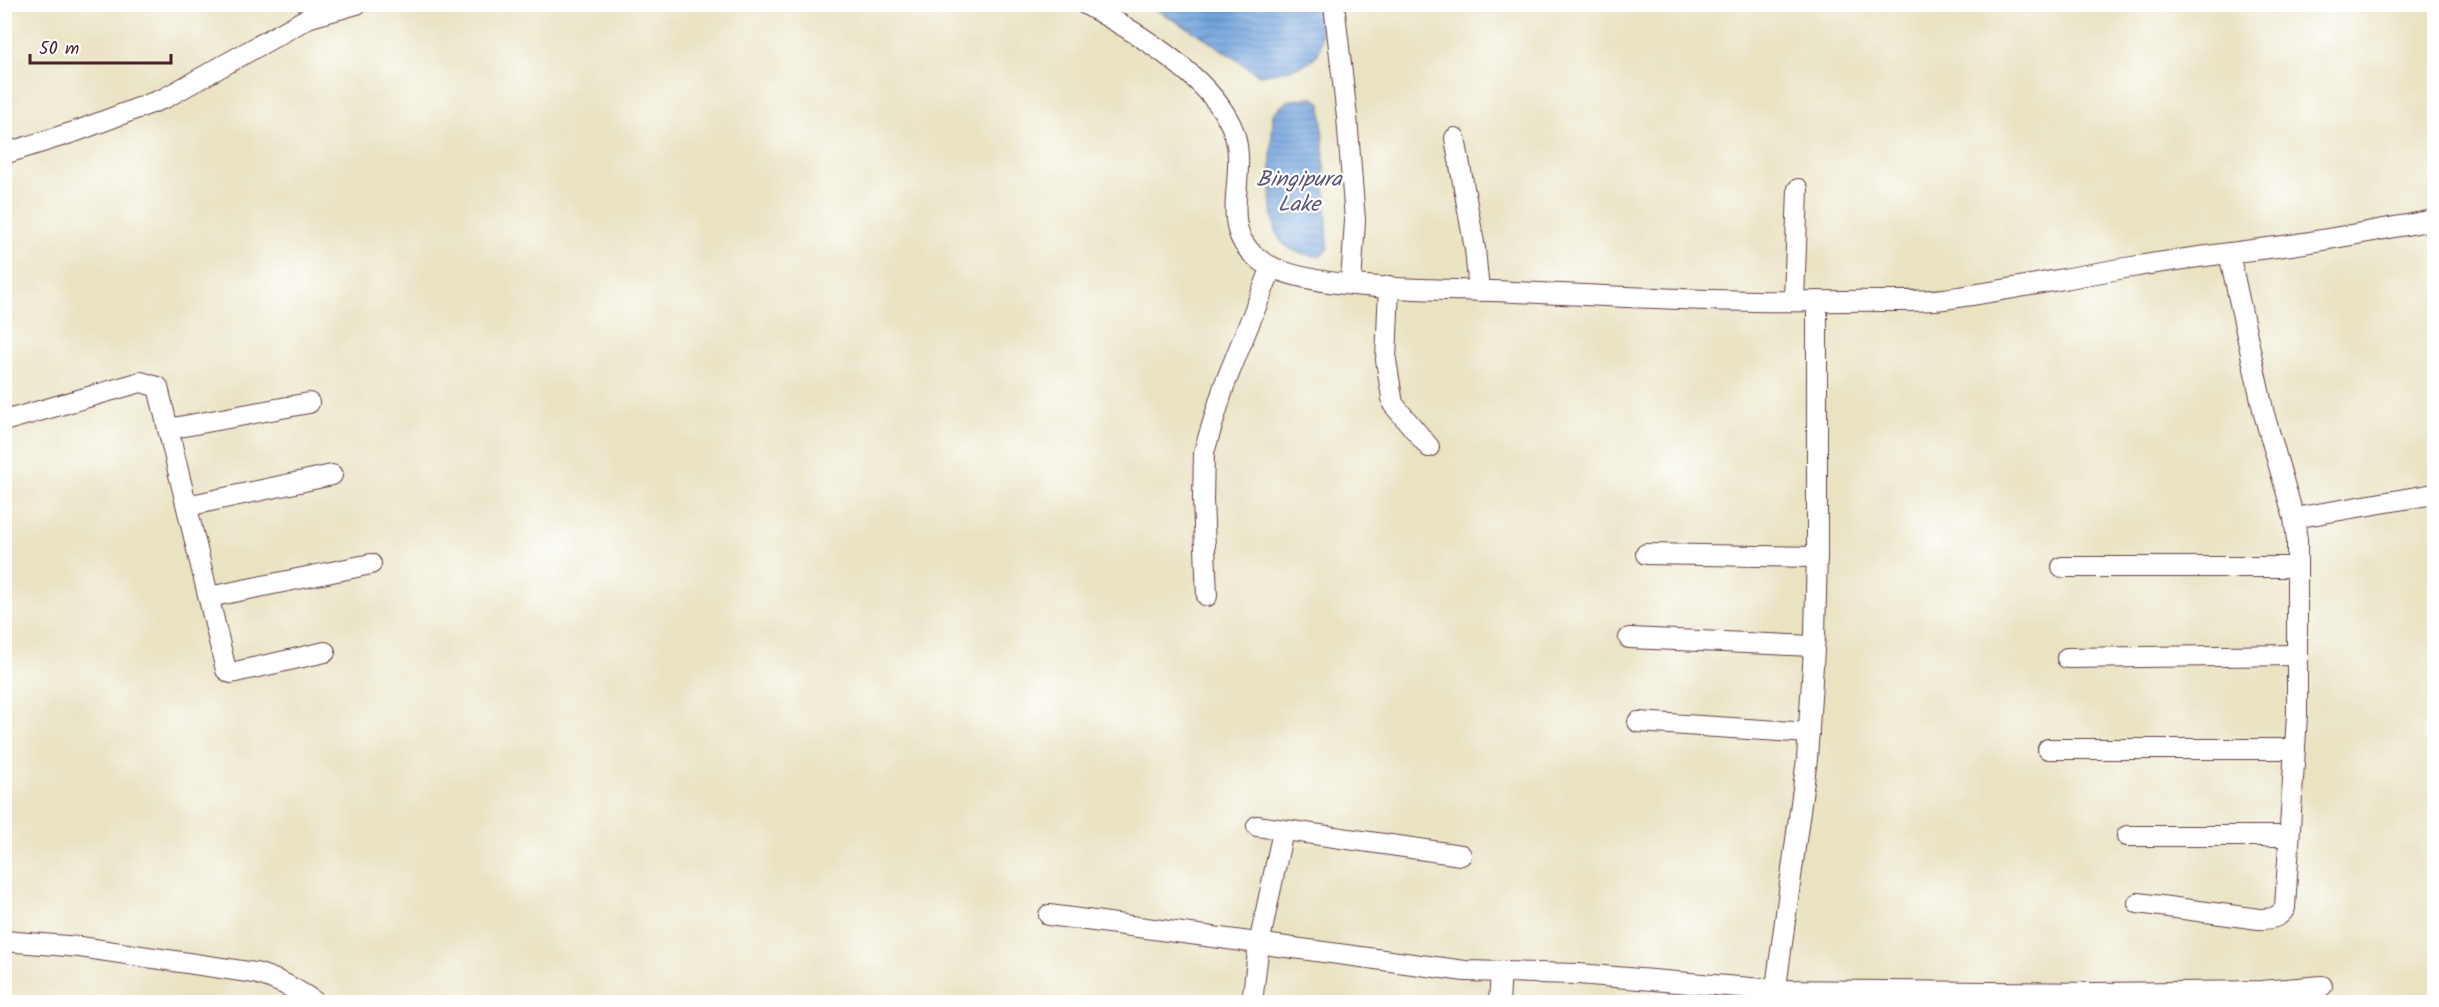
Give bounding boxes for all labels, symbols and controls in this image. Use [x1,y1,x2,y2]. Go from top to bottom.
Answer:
scale bar [30,27,171,65]
text: 50 m [39,35,79,64]
water label: Bingipura Lake [1256,163,1343,223]

